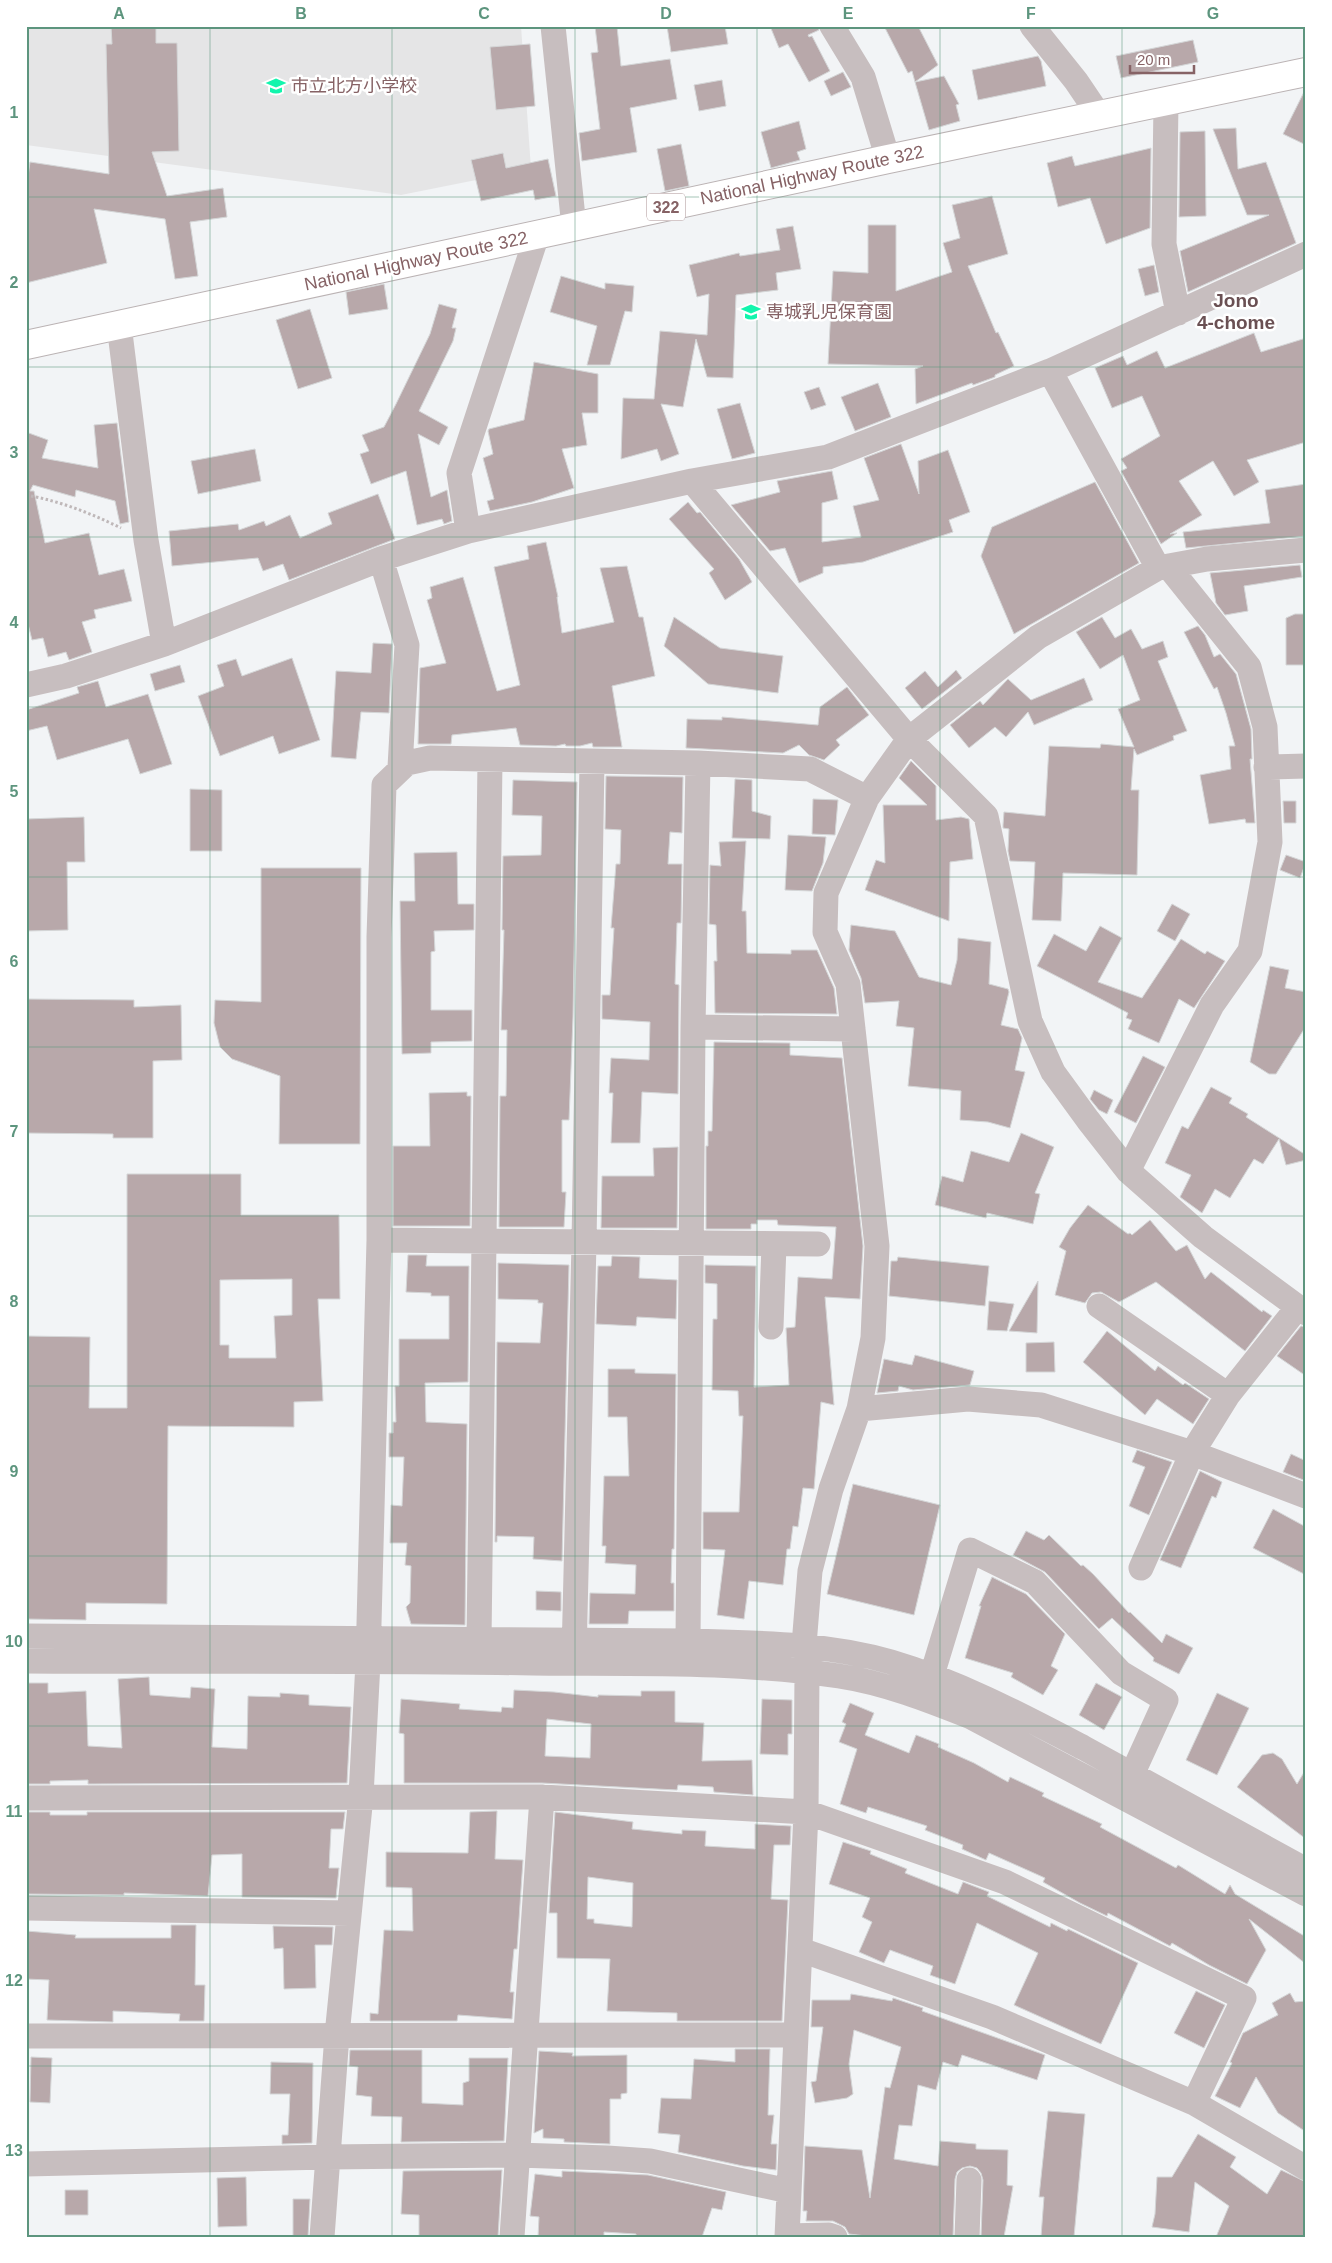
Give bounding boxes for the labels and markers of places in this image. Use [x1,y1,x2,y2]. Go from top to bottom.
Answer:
school or university icon: 市立北方小学校 [265,75,287,97]
place label: 市立北方小学校 [291,76,417,96]
school or university icon: 専城乳児保育園 [740,301,762,323]
place label: 専城乳児保育園 [766,302,892,322]

